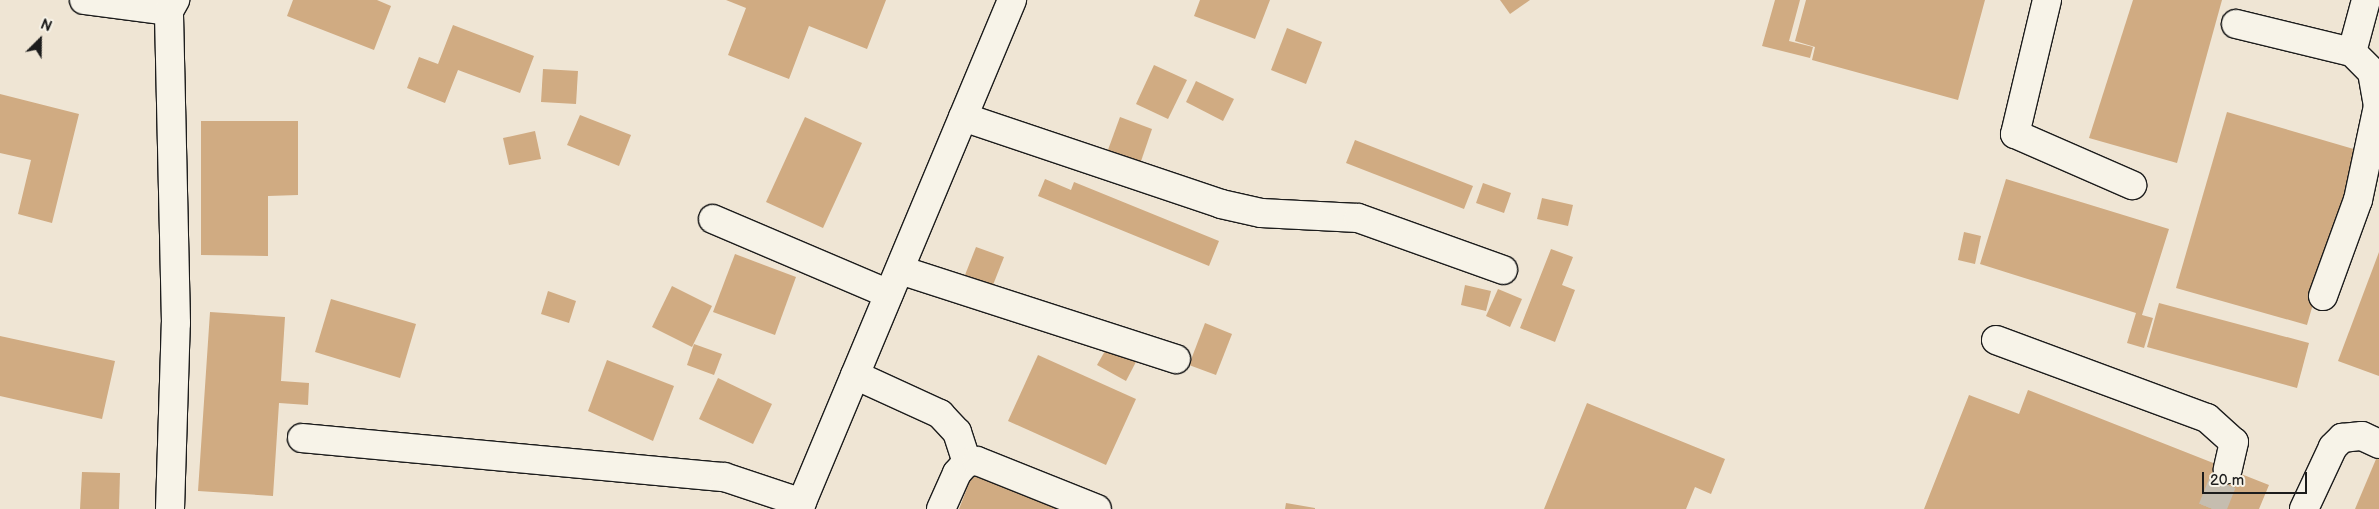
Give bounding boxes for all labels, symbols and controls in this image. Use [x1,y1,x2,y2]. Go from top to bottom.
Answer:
north arrow [15,15,65,65]
text: N [38,16,54,36]
scale bar [2204,462,2309,494]
text: 20 m [2210,471,2244,490]

